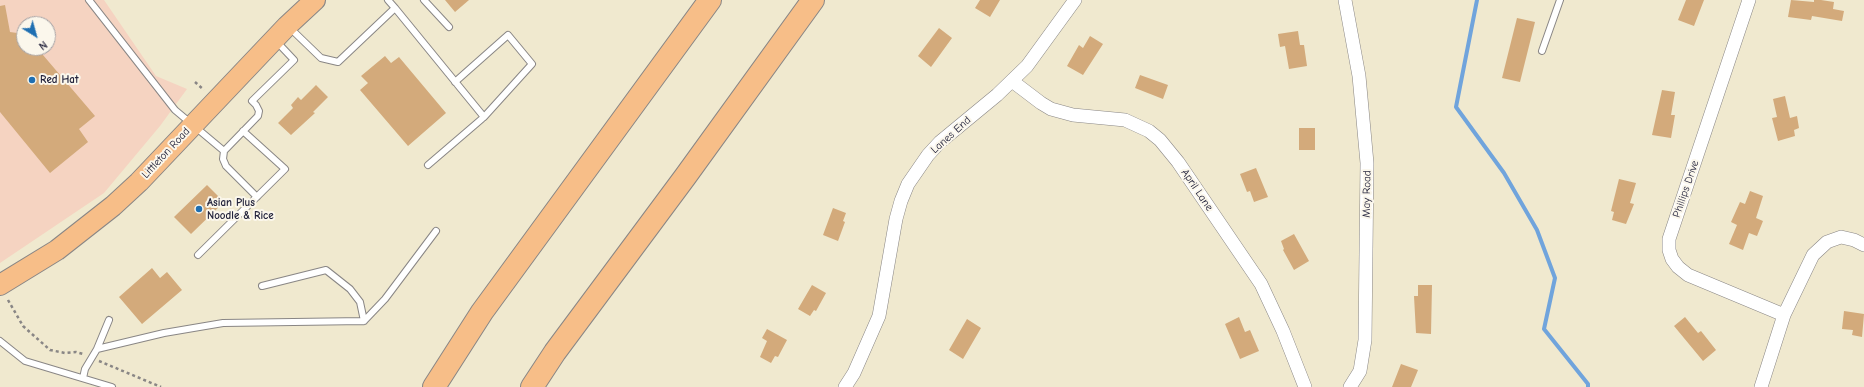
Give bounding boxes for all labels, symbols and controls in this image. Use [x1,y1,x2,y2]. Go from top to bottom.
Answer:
north arrow [16,16,56,56]
text: N [36,38,50,53]
place label: Red Hat [40,73,79,87]
marker: Red Hat [27,75,37,85]
street label: Lanes End [928,114,974,156]
street label: Littleton Road [139,125,193,181]
street label: Phillips Drive [1670,159,1702,219]
street label: April Lane [1178,167,1216,213]
street label: May Road [1360,170,1374,218]
place label: Asian Plus Noodle & Rice [207,196,274,222]
marker: Asian Plus Noodle & Rice [194,204,204,214]

